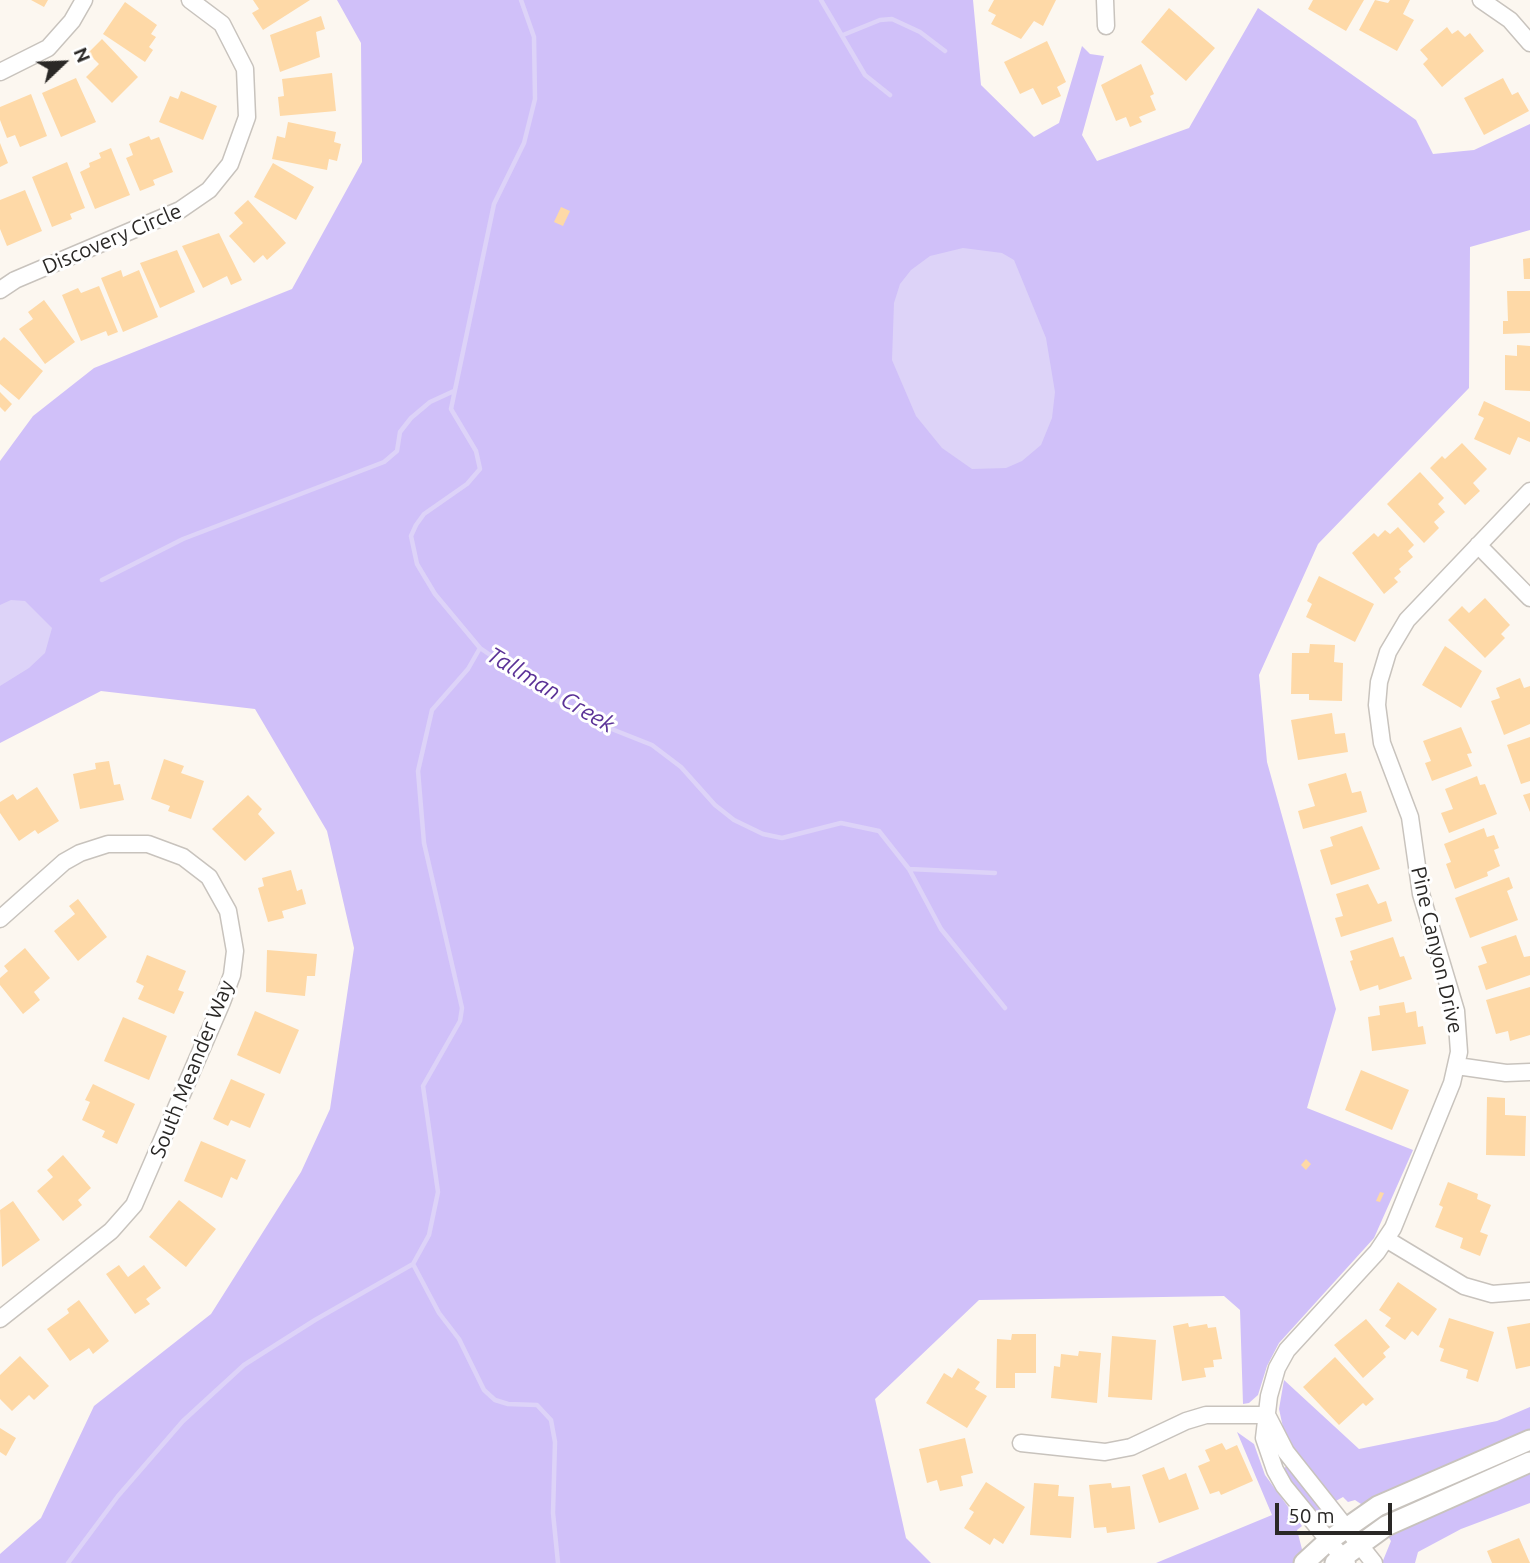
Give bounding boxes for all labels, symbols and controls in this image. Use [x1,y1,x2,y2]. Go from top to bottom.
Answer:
north arrow [28,28,98,98]
text: N [69,44,95,66]
street label: Discovery Circle [39,198,185,280]
water label: Tallman Creek [482,641,620,739]
street label: Pine Canyon Drive [1406,864,1468,1036]
street label: South Meander Way [145,976,239,1162]
scale bar [1278,1490,1395,1534]
text: 50 m [1288,1503,1335,1527]

